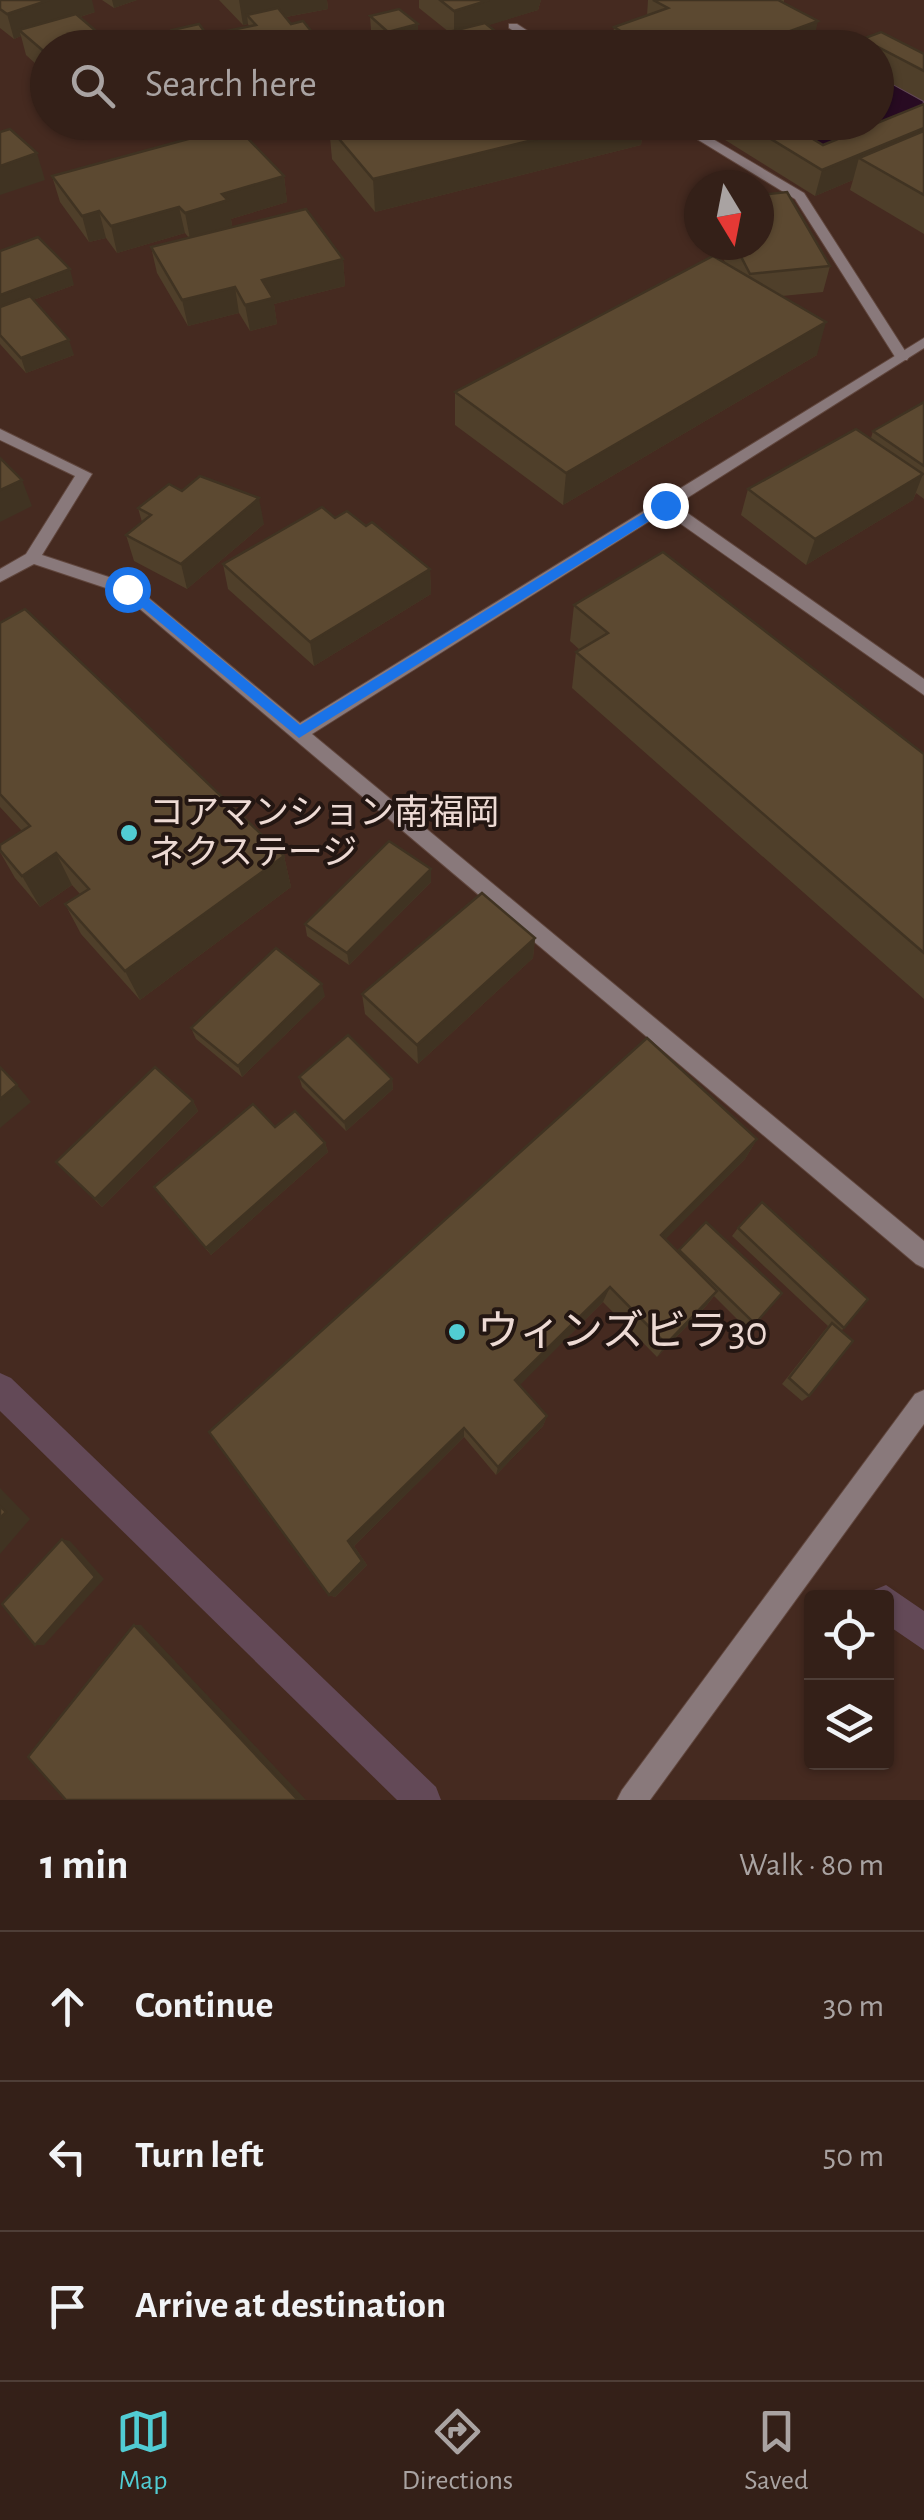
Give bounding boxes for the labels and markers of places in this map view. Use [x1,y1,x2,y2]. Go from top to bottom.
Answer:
place label: コアマンション南福岡 ネクステージ [149,794,499,871]
marker: コアマンション南福岡 ネクステージ [118,822,140,844]
place label: ウィンズビラ30 [477,1309,768,1353]
marker: ウィンズビラ30 [446,1321,468,1343]

